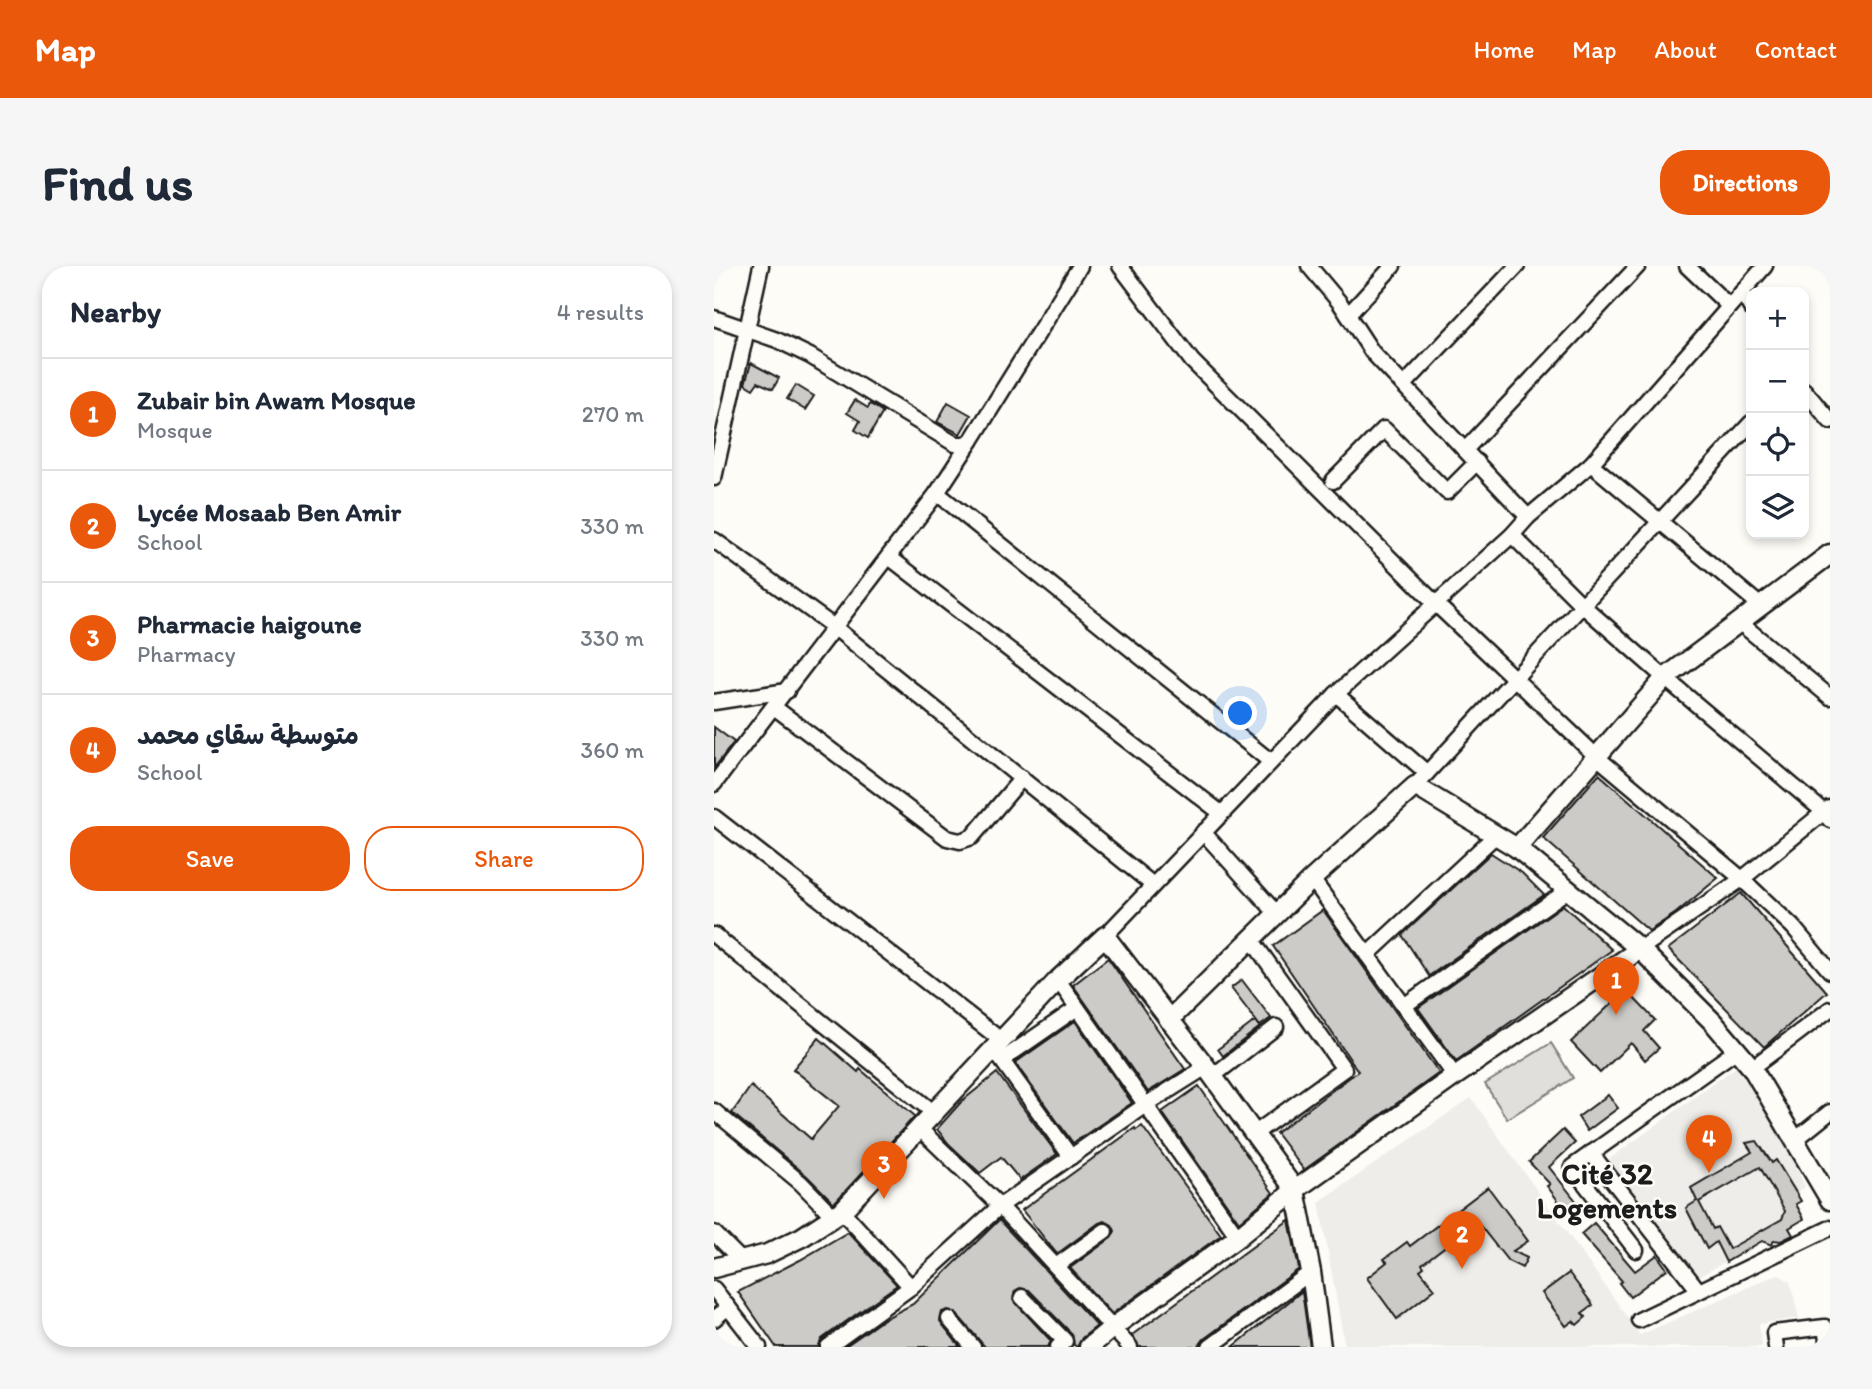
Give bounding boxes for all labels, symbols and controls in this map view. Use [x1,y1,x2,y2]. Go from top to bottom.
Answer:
text: Map [35,30,96,69]
text: Home [1474,35,1534,64]
text: Map [1572,35,1616,64]
text: About [1654,35,1717,64]
text: Contact [1755,35,1837,64]
button: Directions [1660,150,1830,215]
text: Find us [42,153,193,212]
map controls [1746,287,1809,539]
button: + [1746,287,1809,350]
text: Nearby [70,293,161,330]
text: 4 results [557,298,644,326]
button: − [1746,350,1809,413]
text: Zubair bin Awam Mosque [137,384,416,416]
text: 1 [88,400,98,428]
text: 270 m [582,400,644,428]
button: locate [1746,413,1809,476]
text: Mosque [137,416,213,444]
button: layers [1746,476,1809,539]
text: Lycée Mosaab Ben Amir [137,496,401,528]
text: 2 [87,512,99,540]
text: 330 m [580,512,644,540]
text: School [137,528,202,556]
text: Pharmacie haigoune [137,608,362,640]
text: 3 [87,624,99,652]
text: 330 m [580,624,644,652]
text: Pharmacy [137,640,235,668]
your location [1223,696,1257,730]
text: متوسطة سقاي محمد [137,719,359,751]
text: 4 [86,736,100,764]
text: 360 m [581,736,644,764]
text: School [137,758,202,786]
button: Save [70,826,350,891]
button: Share [364,826,644,891]
pin: 1 [1593,957,1639,1015]
pin: 4 [1686,1115,1732,1173]
pin: 3 [861,1141,907,1199]
district label: Cité 32 Logements [1537,1155,1677,1226]
pin: 2 [1439,1211,1485,1269]

